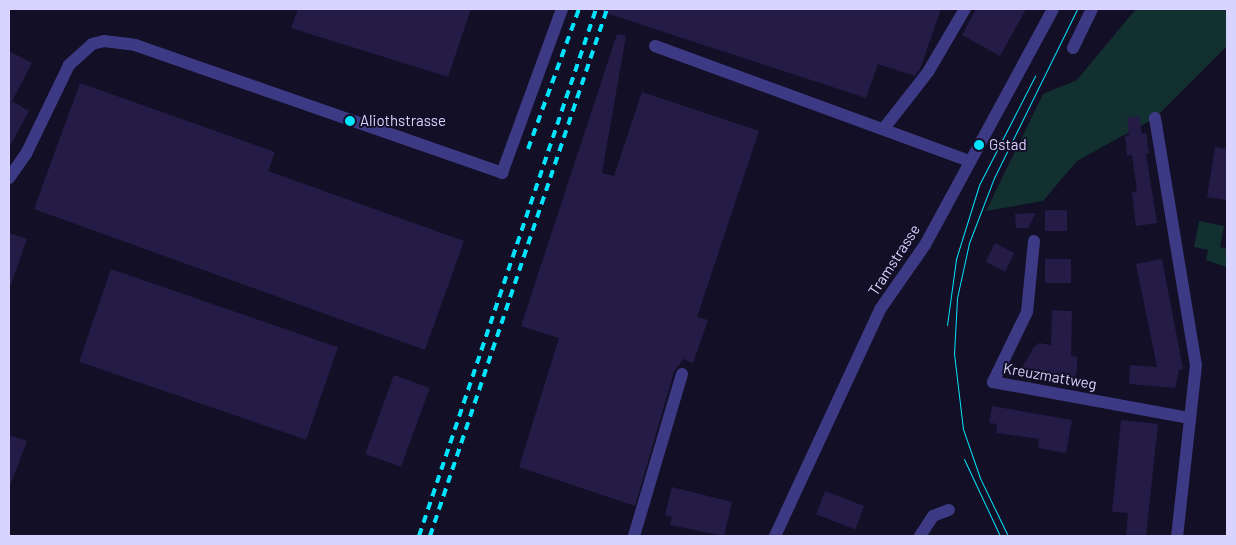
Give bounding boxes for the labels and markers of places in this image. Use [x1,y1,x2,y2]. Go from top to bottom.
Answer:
place label: Aliothstrasse [360,112,446,130]
marker: Aliothstrasse [344,115,356,127]
place label: Gstad [989,136,1027,154]
marker: Gstad [973,139,985,151]

